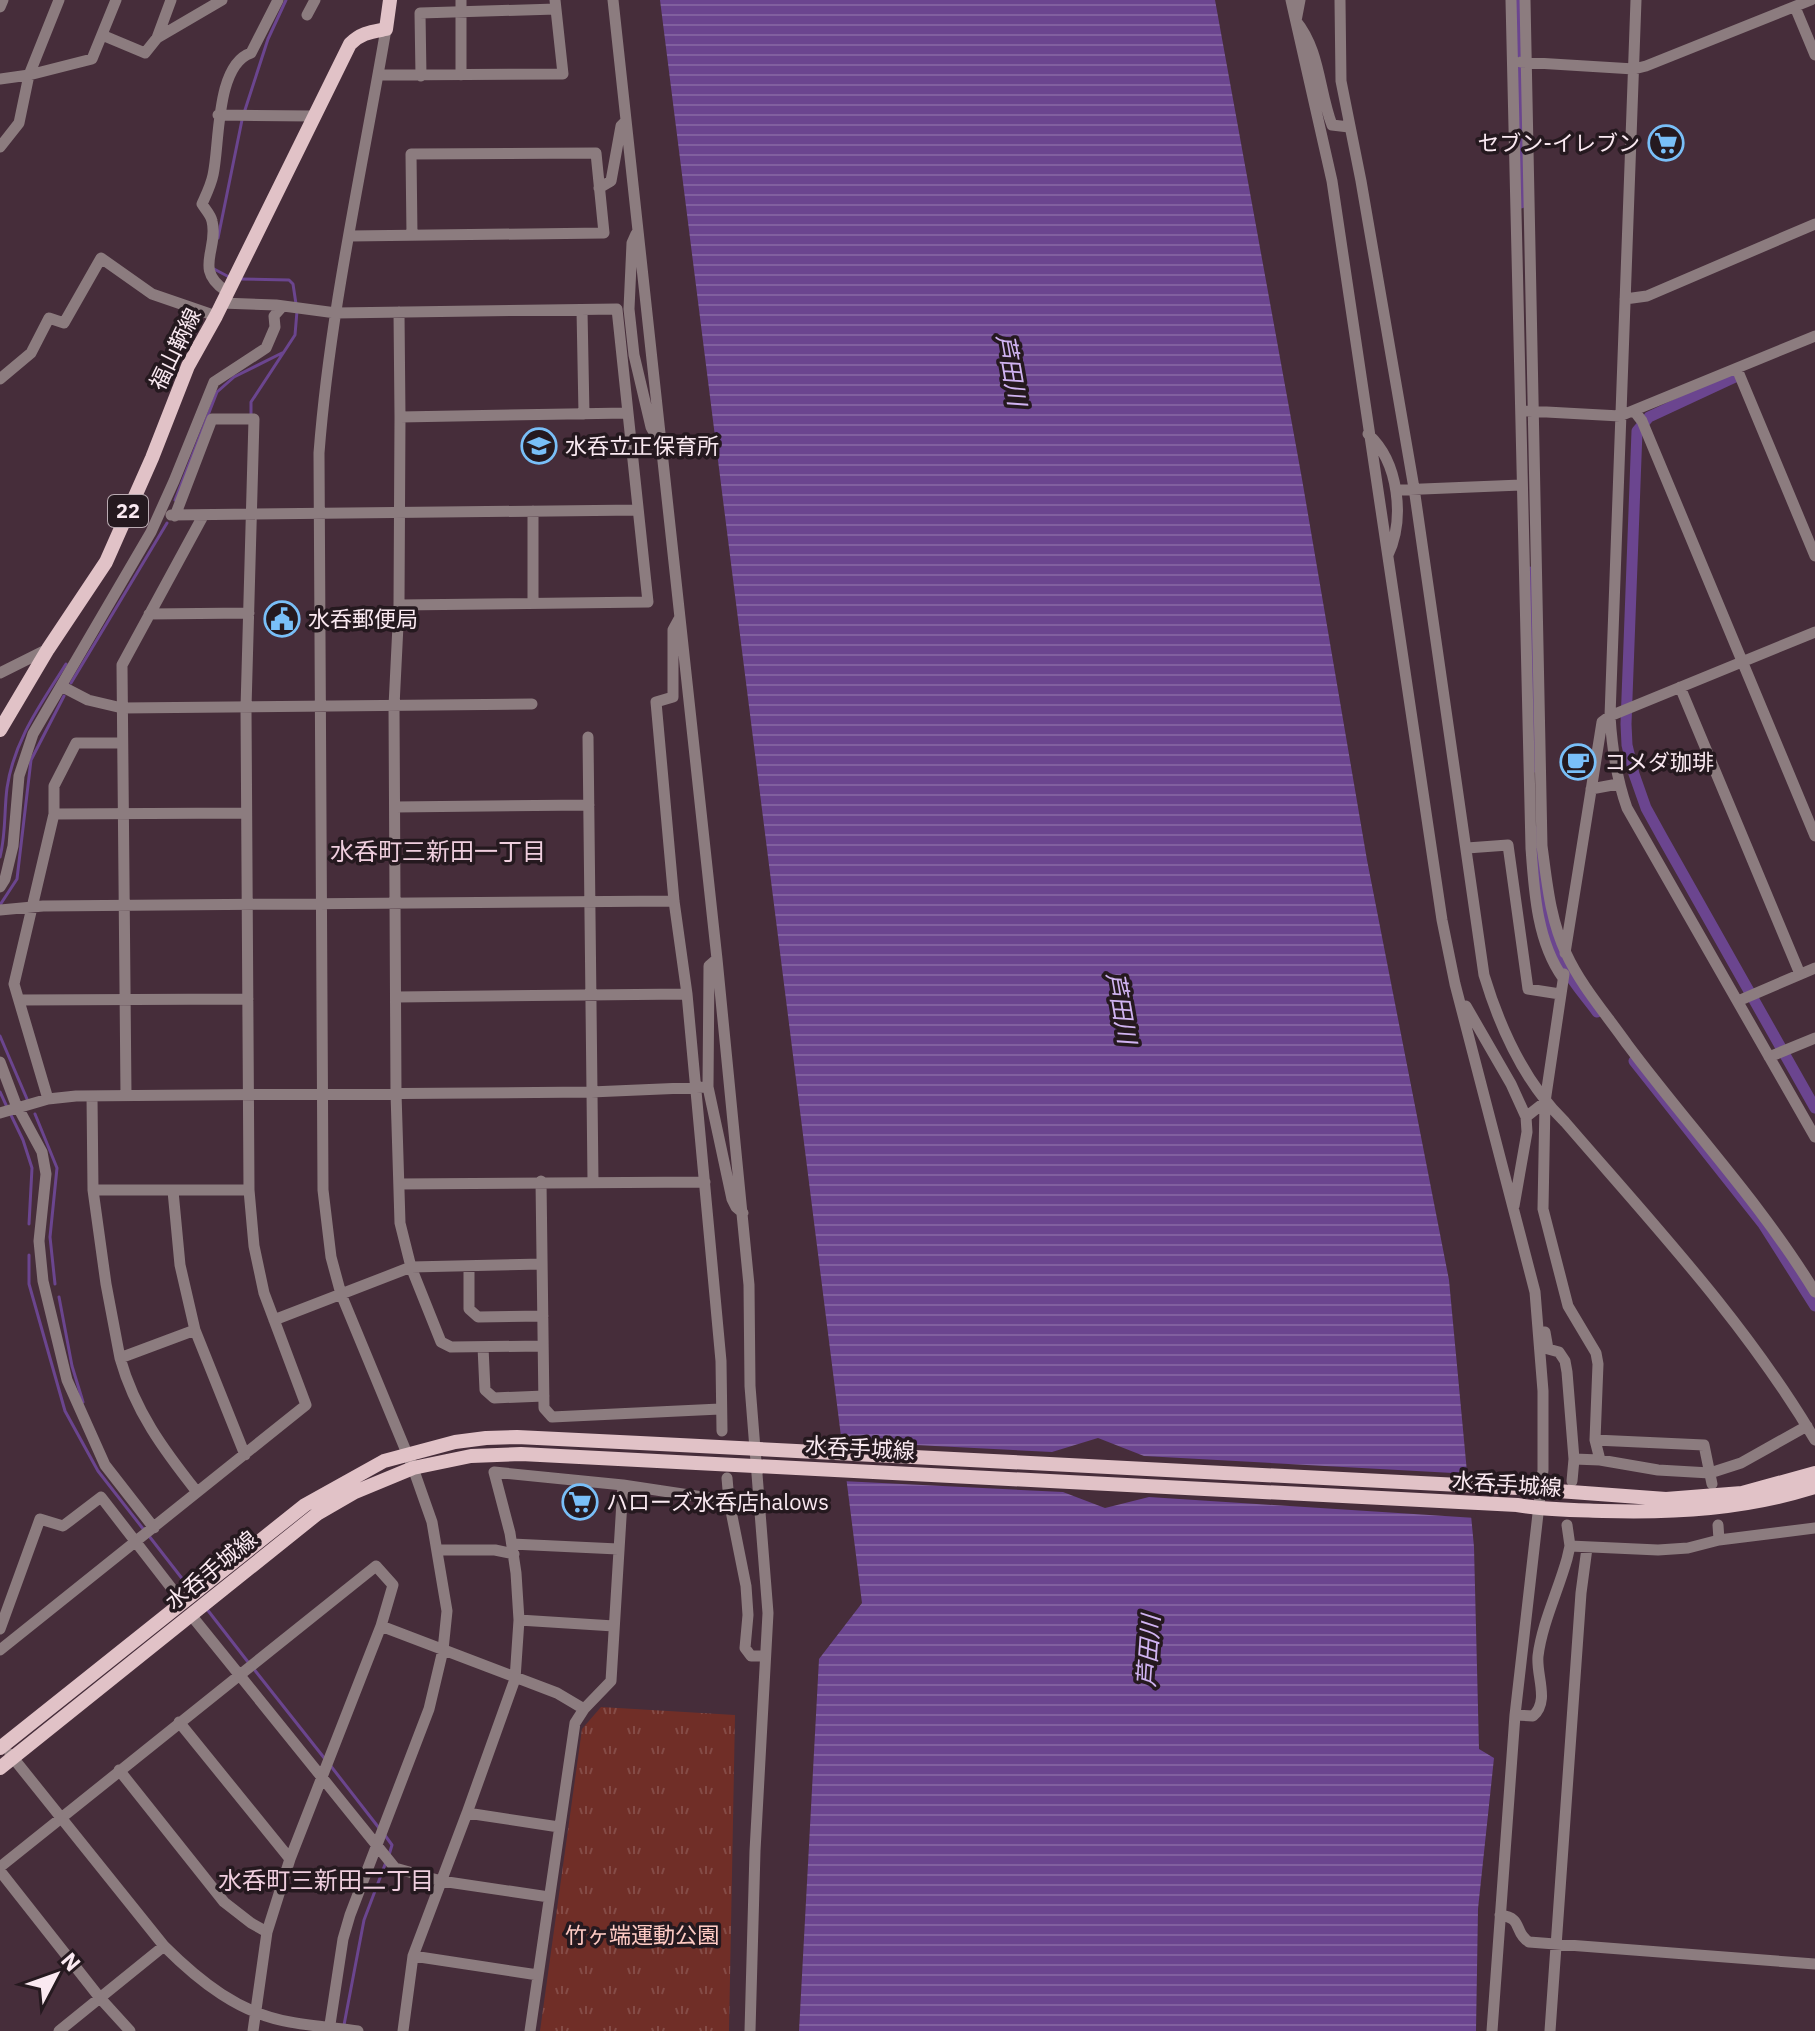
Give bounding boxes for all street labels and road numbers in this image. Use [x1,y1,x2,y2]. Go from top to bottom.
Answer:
street label: 福山鞆線 [142,303,207,395]
road number: 22 [108,495,148,527]
street label: 水呑手城線 [804,1430,916,1465]
street label: 水呑手城線 [1451,1465,1563,1502]
street label: 水呑手城線 [159,1524,263,1615]

